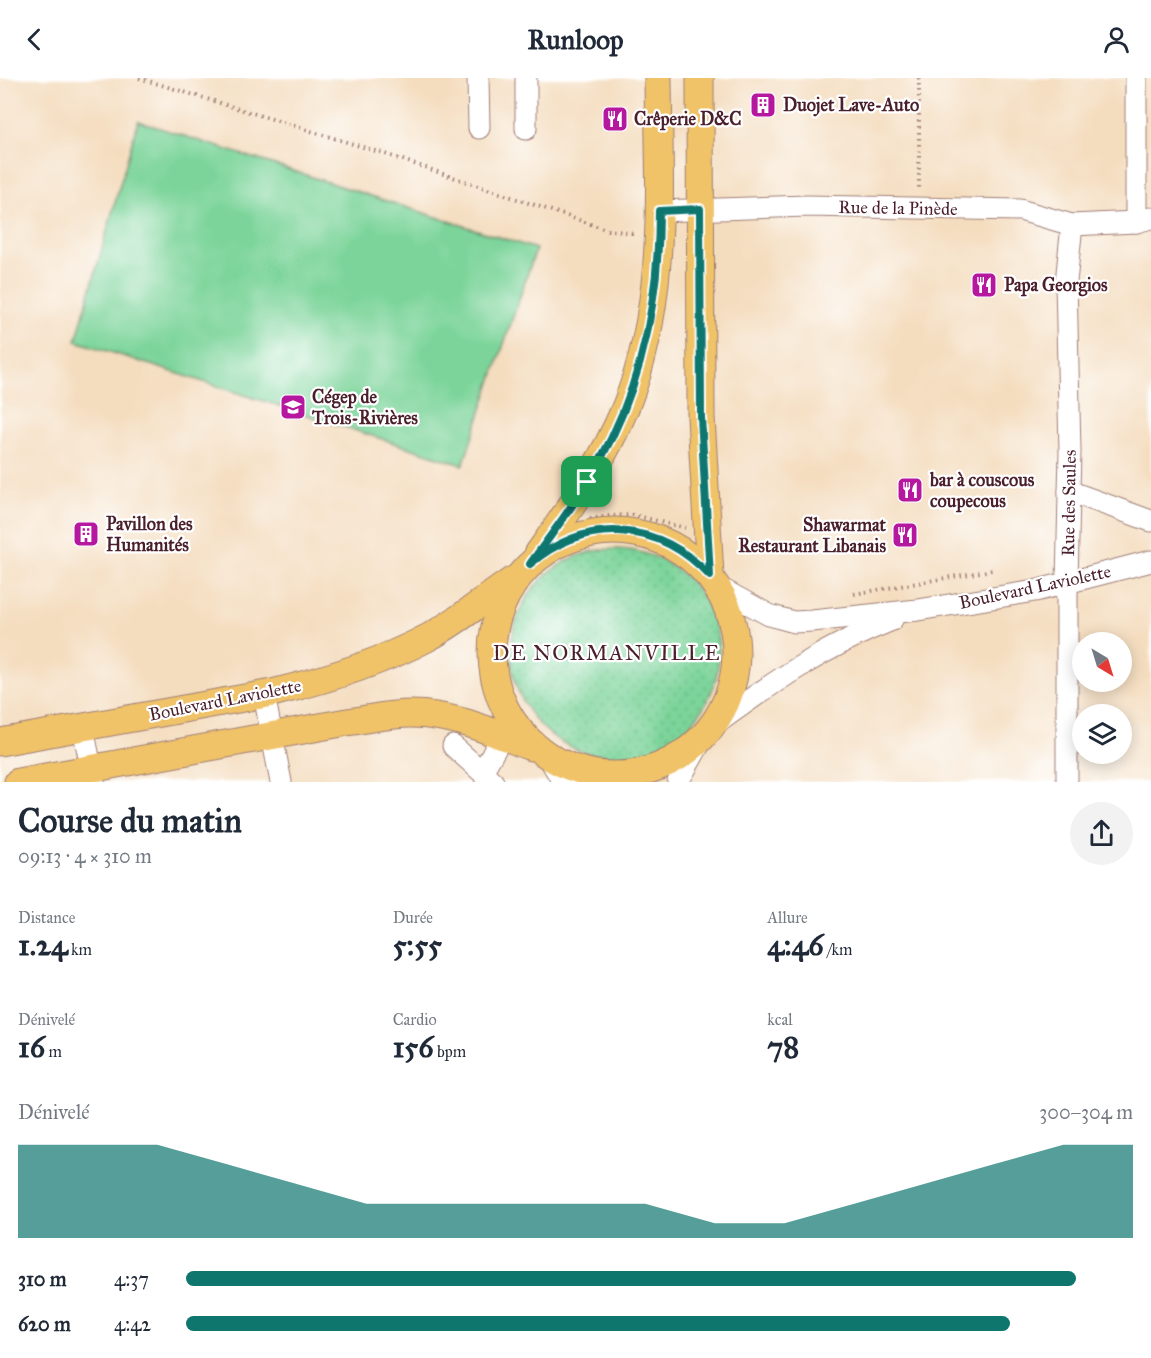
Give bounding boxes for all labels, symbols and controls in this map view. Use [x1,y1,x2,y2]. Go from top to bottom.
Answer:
icon: back [18,23,51,56]
text: Runloop [527,23,624,56]
icon: person [1100,23,1133,56]
building icon: Duojet Lave-Auto [748,90,778,120]
place label: Duojet Lave-Auto [783,94,919,117]
restaurant icon: Crêperie D&C [600,104,630,134]
place label: Crêperie D&C [634,108,742,131]
street label: Rue de la Pinède [838,196,958,220]
restaurant icon: Papa Georgios [969,270,999,300]
place label: Papa Georgios [1004,274,1108,297]
place label: Cégep de Trois-Rivières [311,386,418,429]
school or university icon: Cégep de Trois-Rivières [278,392,308,422]
street label: Rue des Saules [1057,449,1081,557]
pin [561,456,612,507]
icon: arrive [570,465,603,498]
place label: bar à couscous coupecous [929,469,1035,513]
restaurant icon: bar à couscous coupecous [895,475,925,505]
place label: Pavillon des Humanités [106,513,193,556]
place label: Shawarmat Restaurant Libanais [738,514,887,557]
building icon: Pavillon des Humanités [71,519,101,549]
restaurant icon: Shawarmat Restaurant Libanais [890,520,920,550]
street label: Boulevard Laviolette [957,560,1113,614]
north arrow [1072,632,1132,692]
map controls [1072,632,1132,764]
district label: DE NORMANVILLE [493,640,721,666]
street label: Boulevard Laviolette [147,674,303,726]
button: layers [1072,704,1132,764]
text: Course du matin [18,801,242,841]
button: share [1070,802,1133,865]
text: 09:13 · 4 × 310 m [18,844,152,868]
text: Distance [18,908,75,927]
text: Durée [393,908,433,927]
text: Allure [767,908,808,927]
text: 1.24 [18,927,68,963]
text: 5:55 [393,927,442,963]
text: 4:46 [767,927,824,963]
text: km [68,940,92,959]
text: /km [824,940,852,959]
text: Dénivelé [18,1010,75,1029]
text: Cardio [393,1010,437,1029]
text: kcal [767,1010,792,1029]
text: 16 [18,1029,45,1065]
text: 156 [393,1029,434,1065]
text: 78 [767,1029,799,1065]
text: m [45,1042,62,1061]
text: bpm [434,1042,466,1061]
text: Dénivelé [18,1100,90,1124]
text: 300–304 m [1039,1100,1133,1124]
text: 310 m [18,1267,67,1291]
text: 4:37 [114,1267,149,1291]
text: 620 m [18,1312,71,1336]
text: 4:42 [114,1312,151,1336]

